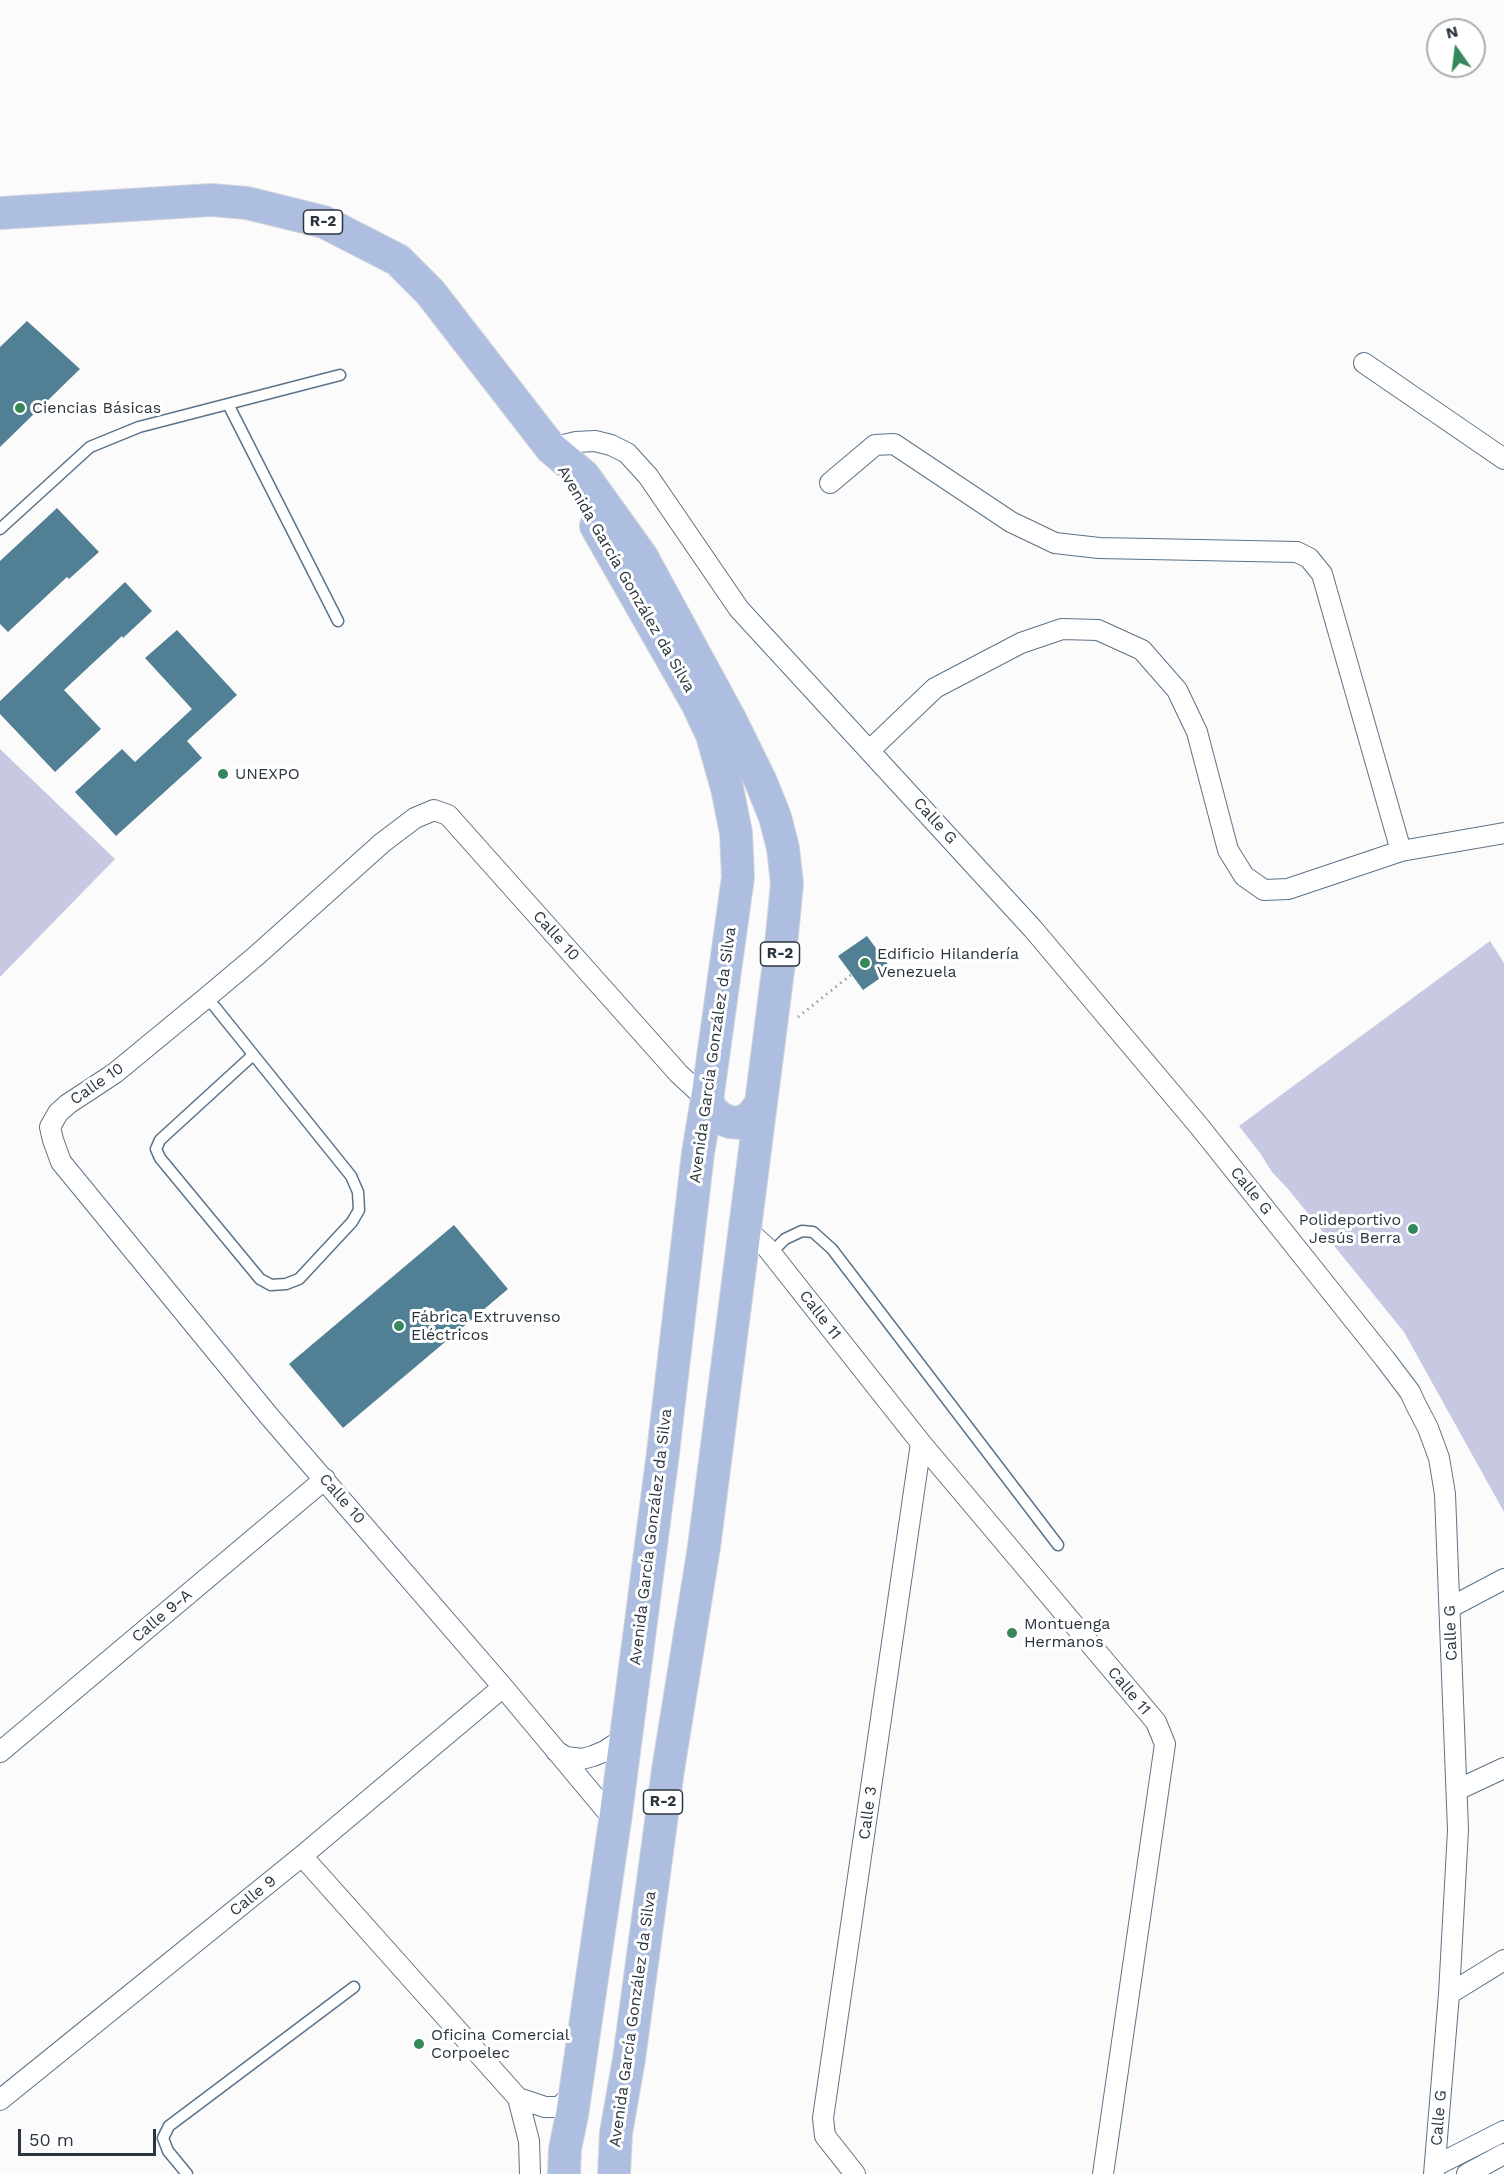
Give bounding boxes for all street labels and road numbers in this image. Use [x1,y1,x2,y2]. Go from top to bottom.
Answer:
road number: R-2 [304,210,342,234]
street label: Avenida García González da Silva [553,462,699,696]
street label: Calle G [909,794,961,848]
street label: Calle 10 [529,907,583,965]
street label: Avenida García González da Silva [686,926,740,1184]
road number: R-2 [760,942,800,966]
street label: Calle 10 [67,1059,127,1109]
street label: Calle G [1226,1163,1276,1219]
street label: Calle 11 [795,1287,845,1343]
street label: Avenida García González da Silva [626,1408,676,1666]
street label: Calle 10 [315,1470,369,1528]
street label: Calle 9-A [128,1585,196,1647]
street label: Calle G [1440,1605,1462,1661]
street label: Calle 11 [1103,1663,1155,1719]
street label: Calle 3 [855,1785,881,1841]
road number: R-2 [644,1790,682,1814]
street label: Calle 9 [226,1871,280,1921]
street label: Avenida García González da Silva [606,1890,660,2148]
street label: Calle G [1427,2089,1451,2147]

